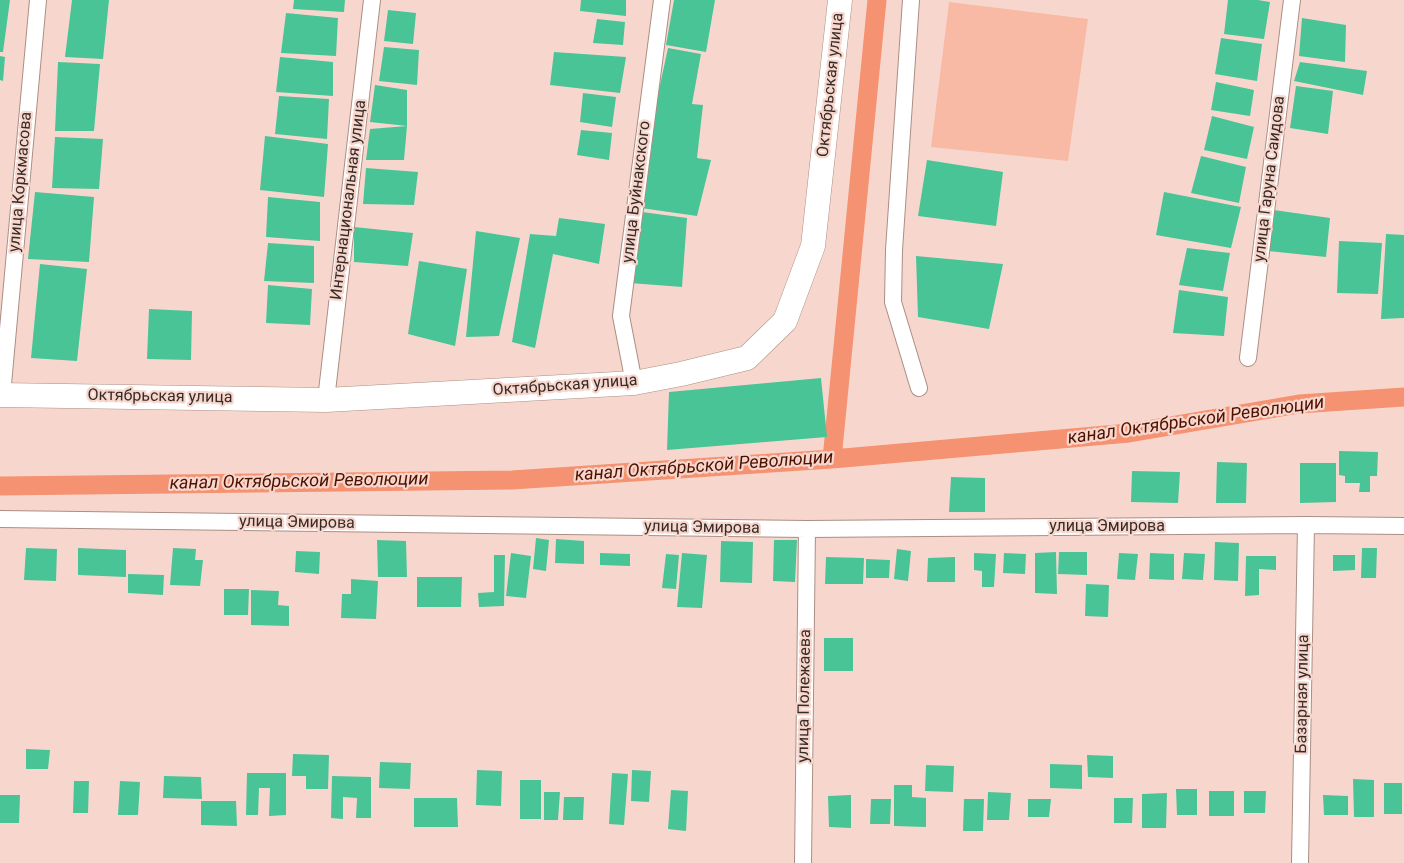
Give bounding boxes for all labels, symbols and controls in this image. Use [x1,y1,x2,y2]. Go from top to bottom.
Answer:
street label: Октябрьская улица [814,12,848,158]
street label: улица Гаруна Саидова [1250,95,1290,263]
street label: Интернациональная улица [327,99,371,301]
street label: улица Коркмасова [5,111,37,253]
street label: улица Буйнакского [619,120,655,264]
street label: Октябрьская улица [492,371,638,401]
street label: Октябрьская улица [87,386,233,408]
water label: канал Октябрьской Революции [1066,392,1326,450]
water label: канал Октябрьской Революции [574,447,834,487]
water label: канал Октябрьской Революции [169,469,429,495]
street label: улица Эмирова [239,512,355,534]
street label: улица Эмирова [644,517,760,539]
street label: улица Эмирова [1049,517,1165,537]
street label: улица Полежаева [794,629,816,763]
street label: Базарная улица [1292,634,1314,754]

